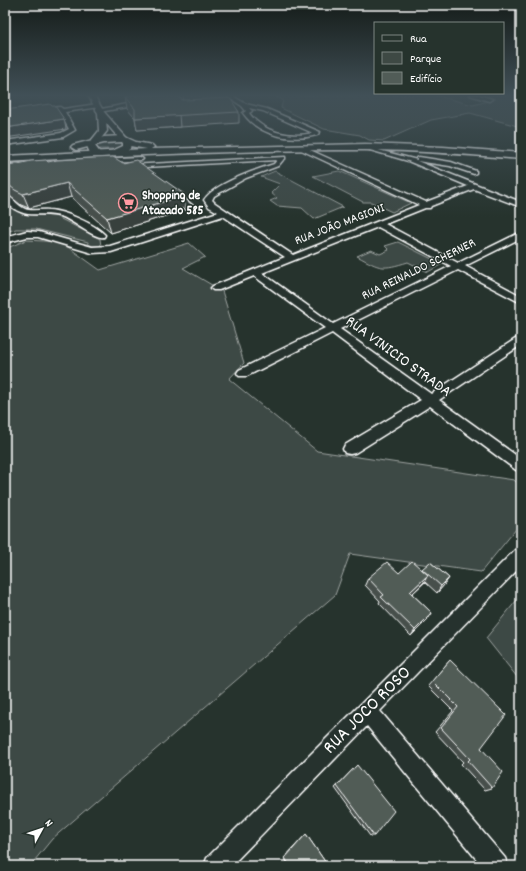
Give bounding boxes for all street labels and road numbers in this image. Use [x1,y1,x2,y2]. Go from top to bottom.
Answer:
street label: RUA JOÃO MAGIONI [292,199,388,251]
street label: RUA REINALDO SCHERNER [359,234,479,306]
street label: RUA VINICIO STRADA [340,311,456,404]
street label: RUA JOCO ROSO [318,661,418,761]

